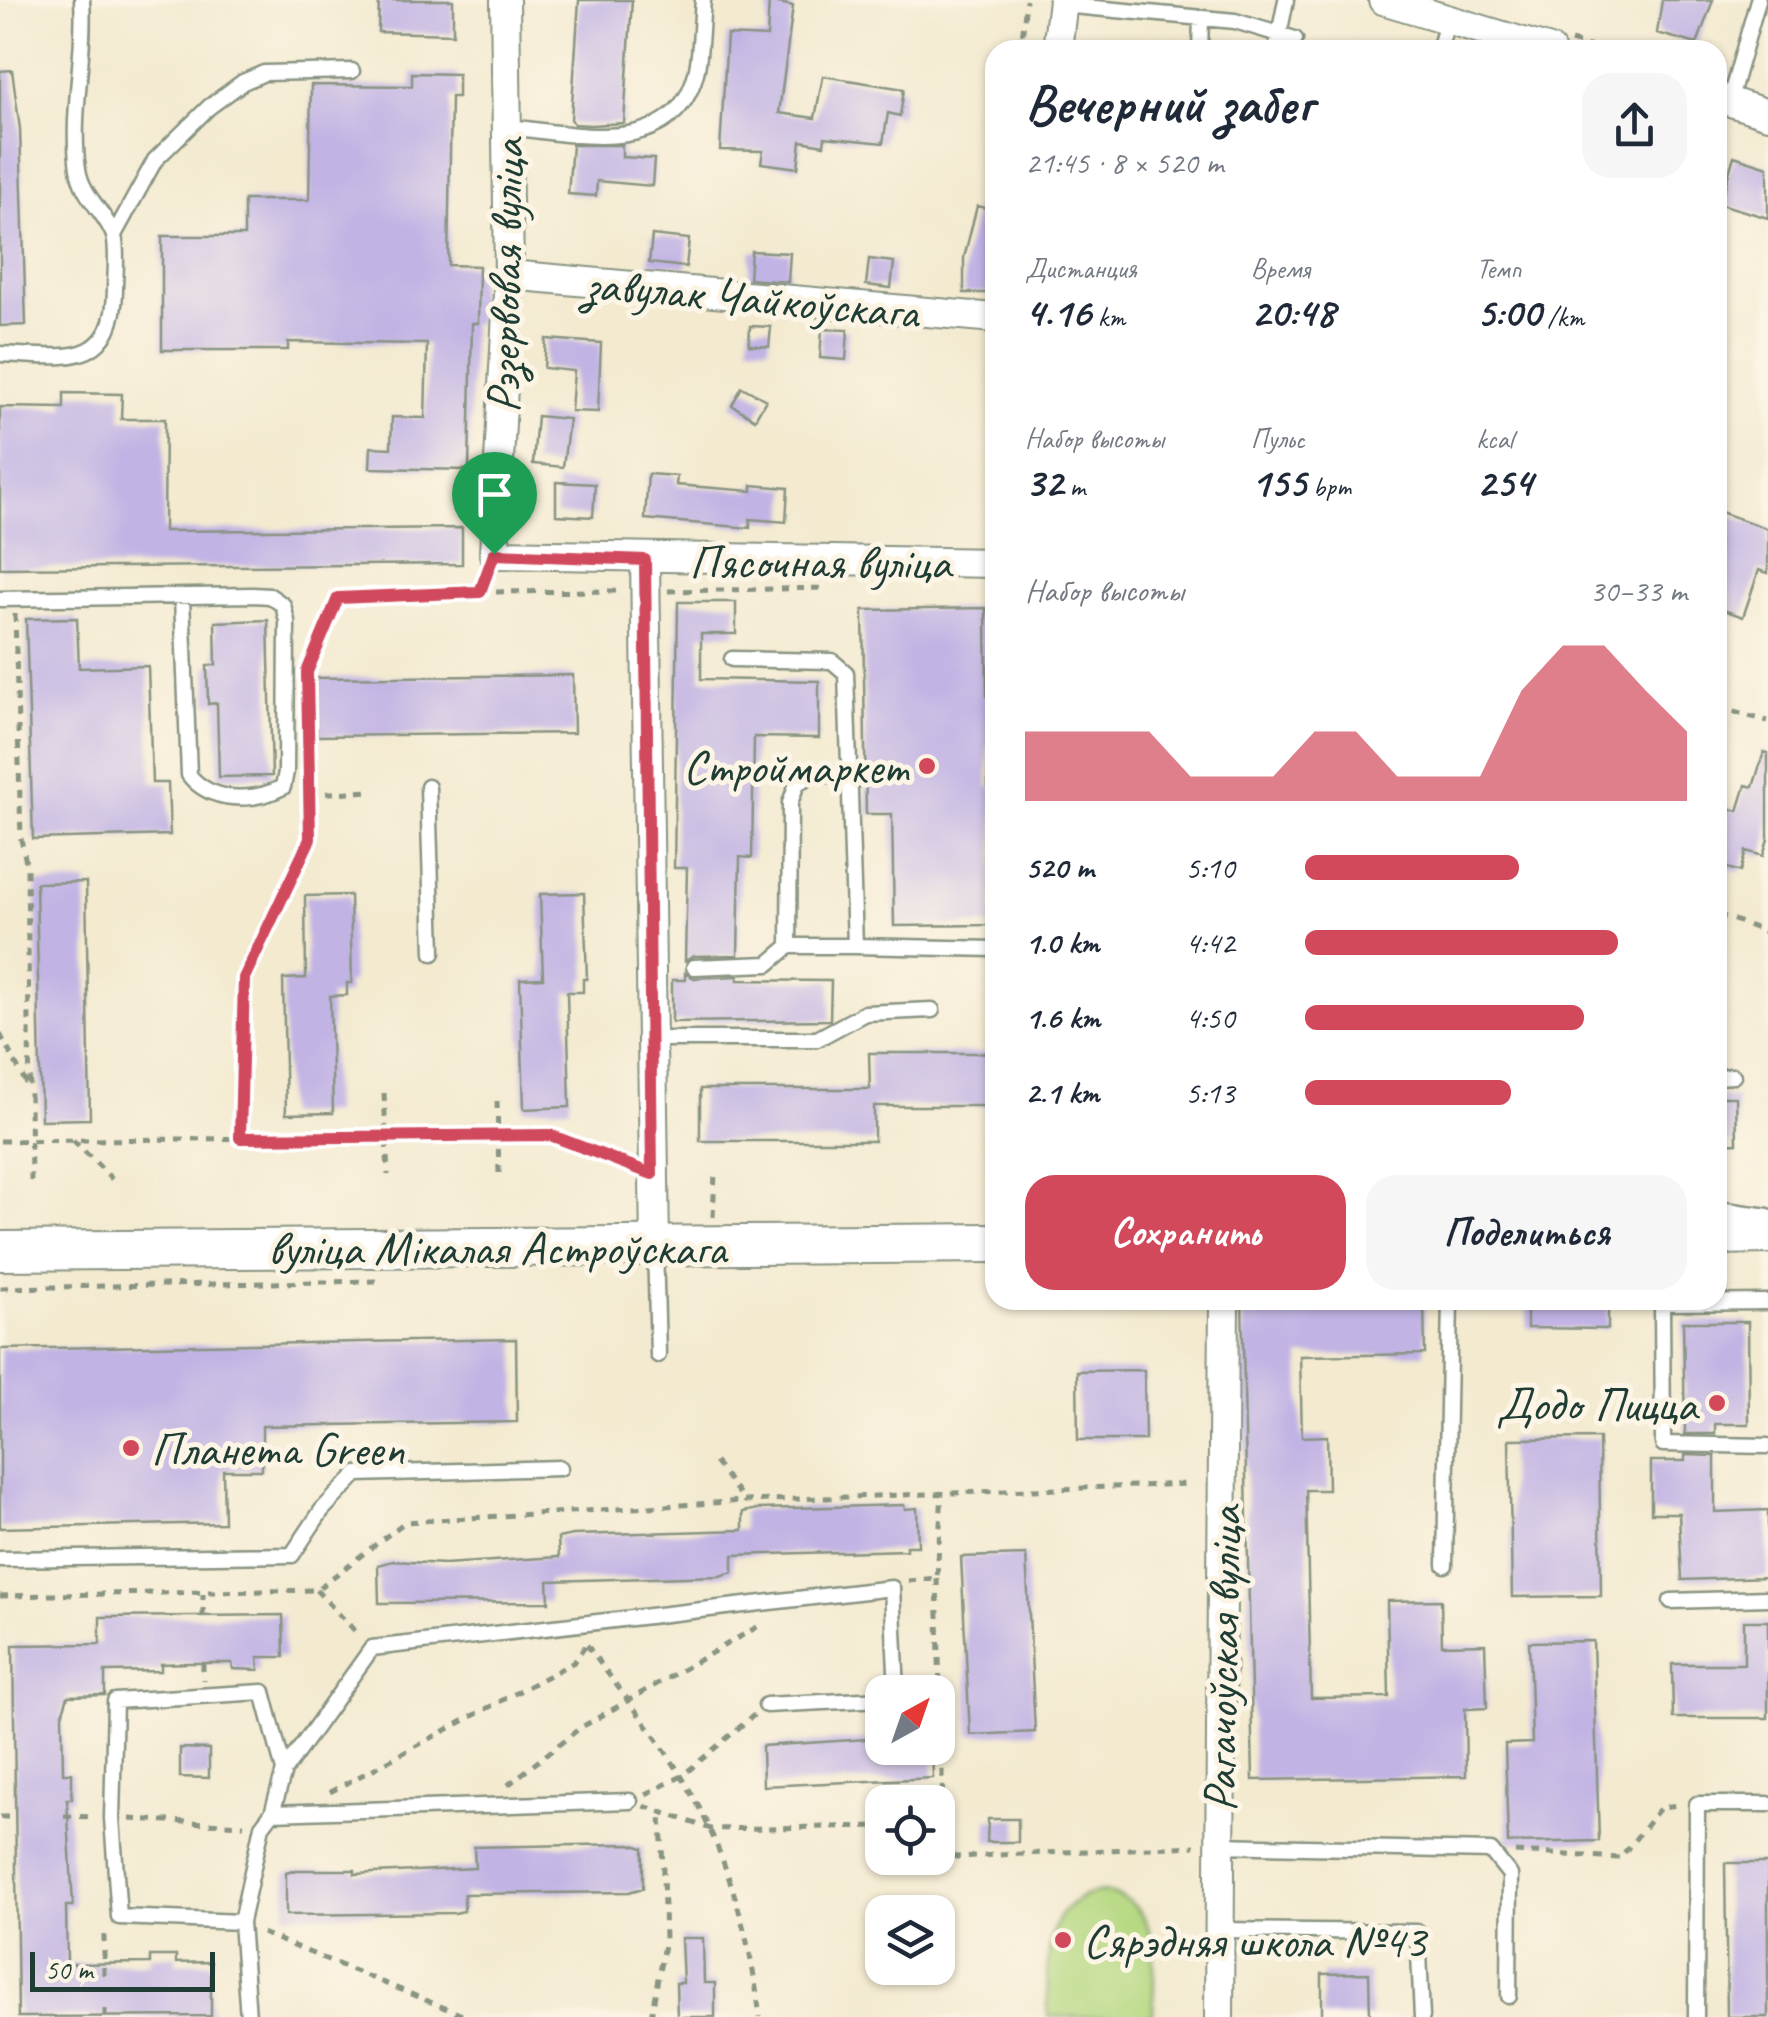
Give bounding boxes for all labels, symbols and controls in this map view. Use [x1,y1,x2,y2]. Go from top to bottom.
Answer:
text: Вечерний забег [1025,69,1313,139]
button: share [1582,73,1687,178]
street label: Рэзервовая вуліца [473,135,537,414]
text: 21:45 · 8 × 520 m [1025,142,1223,183]
text: Дистанция [1025,251,1137,286]
text: Время [1251,251,1310,286]
text: Темп [1476,251,1521,286]
street label: завулак Чайкоўскага [577,253,924,343]
text: 4.16 [1025,286,1091,339]
text: 20:48 [1251,286,1335,339]
text: 5:00 [1476,286,1541,339]
text: km [1091,299,1125,334]
text: /km [1541,299,1584,334]
text: Набор высоты [1025,421,1164,456]
text: Пульс [1251,421,1305,456]
text: kcal [1476,421,1513,456]
pin [452,452,537,555]
text: 32 [1025,456,1063,509]
text: 155 [1251,456,1306,509]
text: 254 [1476,456,1532,509]
icon: arrive [467,467,522,522]
text: m [1063,469,1085,504]
text: bpm [1306,469,1351,504]
street label: Пясочная вуліца [689,532,954,592]
text: Набор высоты [1025,570,1184,611]
text: 30–33 m [1589,570,1687,611]
place label: Строймаркет [683,737,911,797]
marker: Строймаркет [916,755,938,777]
text: 520 m [1025,847,1094,888]
text: 5:10 [1185,847,1235,888]
text: 1.0 km [1025,922,1099,963]
text: 4:42 [1185,922,1235,963]
text: 1.6 km [1025,997,1100,1038]
text: 4:50 [1185,997,1235,1038]
text: 2.1 km [1025,1072,1099,1113]
text: 5:13 [1185,1072,1235,1113]
button: Сохранить [1025,1175,1346,1290]
button: Поделиться [1366,1175,1687,1290]
street label: вуліца Мікалая Астроўскага [268,1218,729,1278]
place label: Додо Пицца [1496,1374,1700,1434]
marker: Додо Пицца [1706,1392,1728,1414]
place label: Планета Green [151,1419,405,1479]
marker: Планета Green [120,1437,142,1459]
street label: Рагачоўская вуліца [1189,1503,1255,1812]
north arrow [865,1675,955,1765]
map controls [865,1675,955,1985]
button: locate [865,1785,955,1875]
button: layers [865,1895,955,1985]
place label: Сярэдняя школа №43 [1083,1911,1429,1971]
marker: Сярэдняя школа №43 [1052,1929,1074,1951]
scale bar [30,1947,215,1992]
text: 50 m [45,1952,93,1987]

